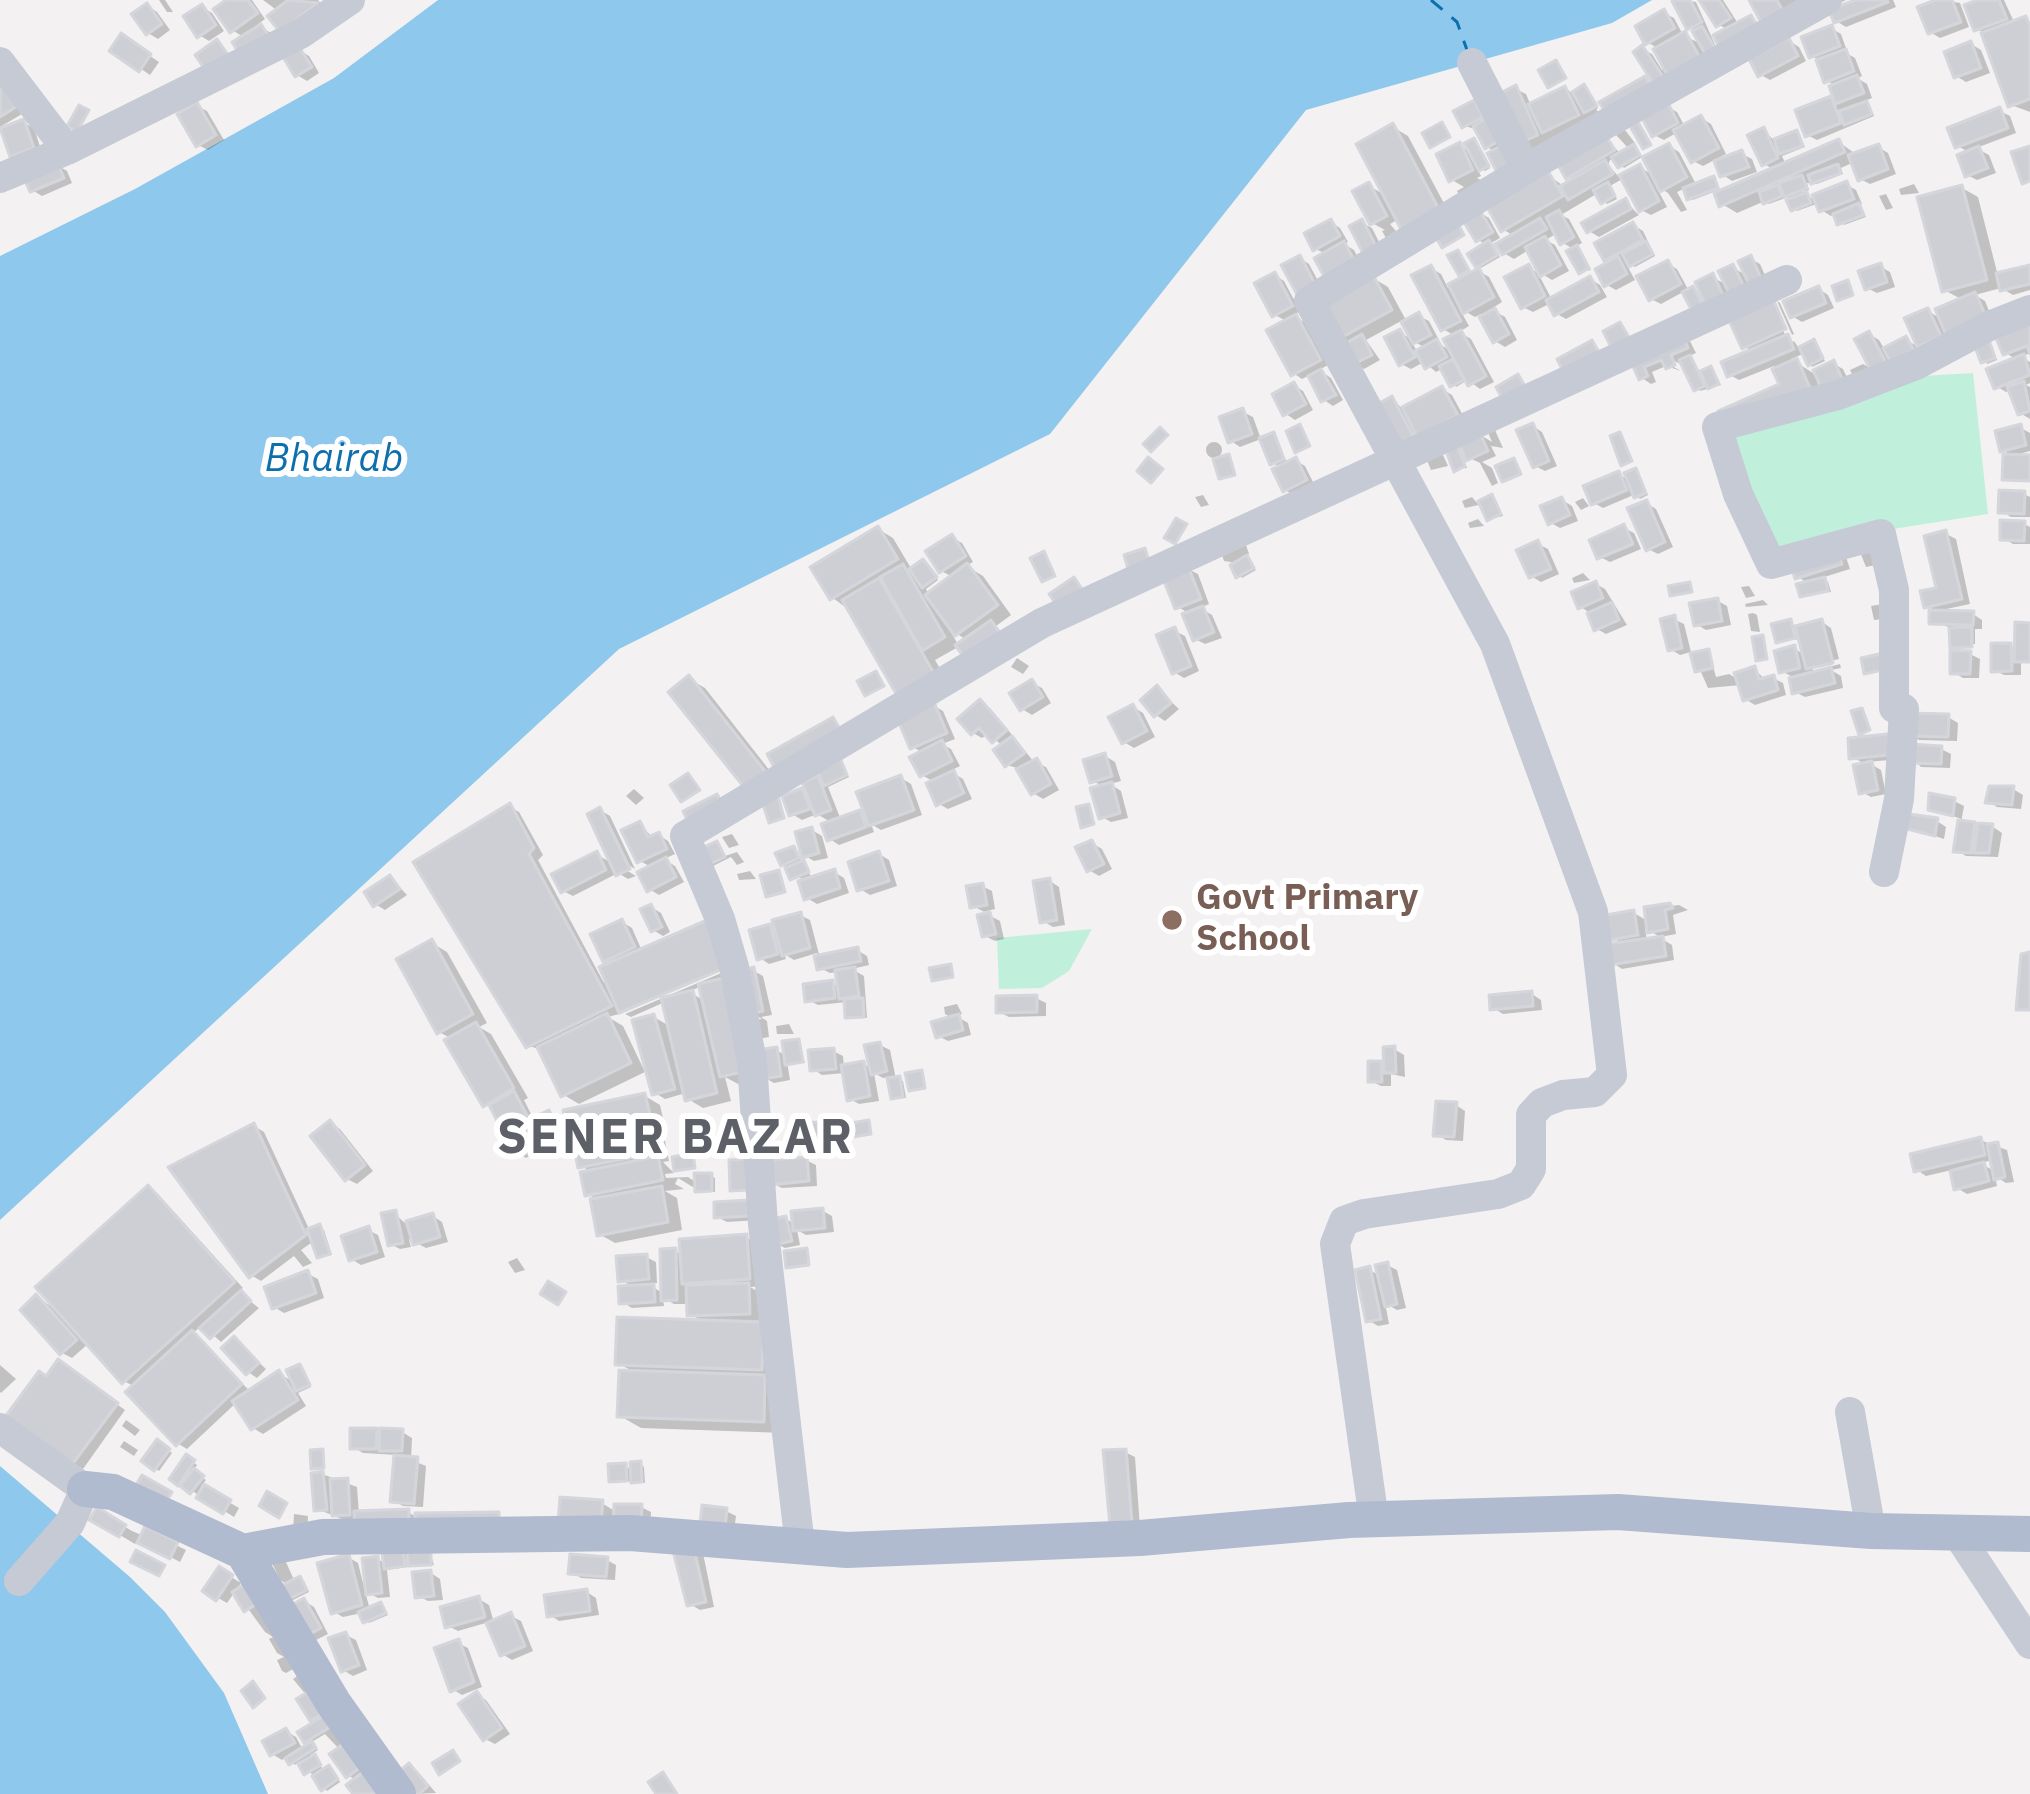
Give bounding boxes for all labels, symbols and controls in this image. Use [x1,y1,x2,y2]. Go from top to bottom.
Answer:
water label: Bhairab [265,437,403,483]
place label: Govt Primary School [1196,877,1418,962]
marker: Govt Primary School [1159,907,1185,933]
district label: SENER BAZAR [497,1110,855,1168]

